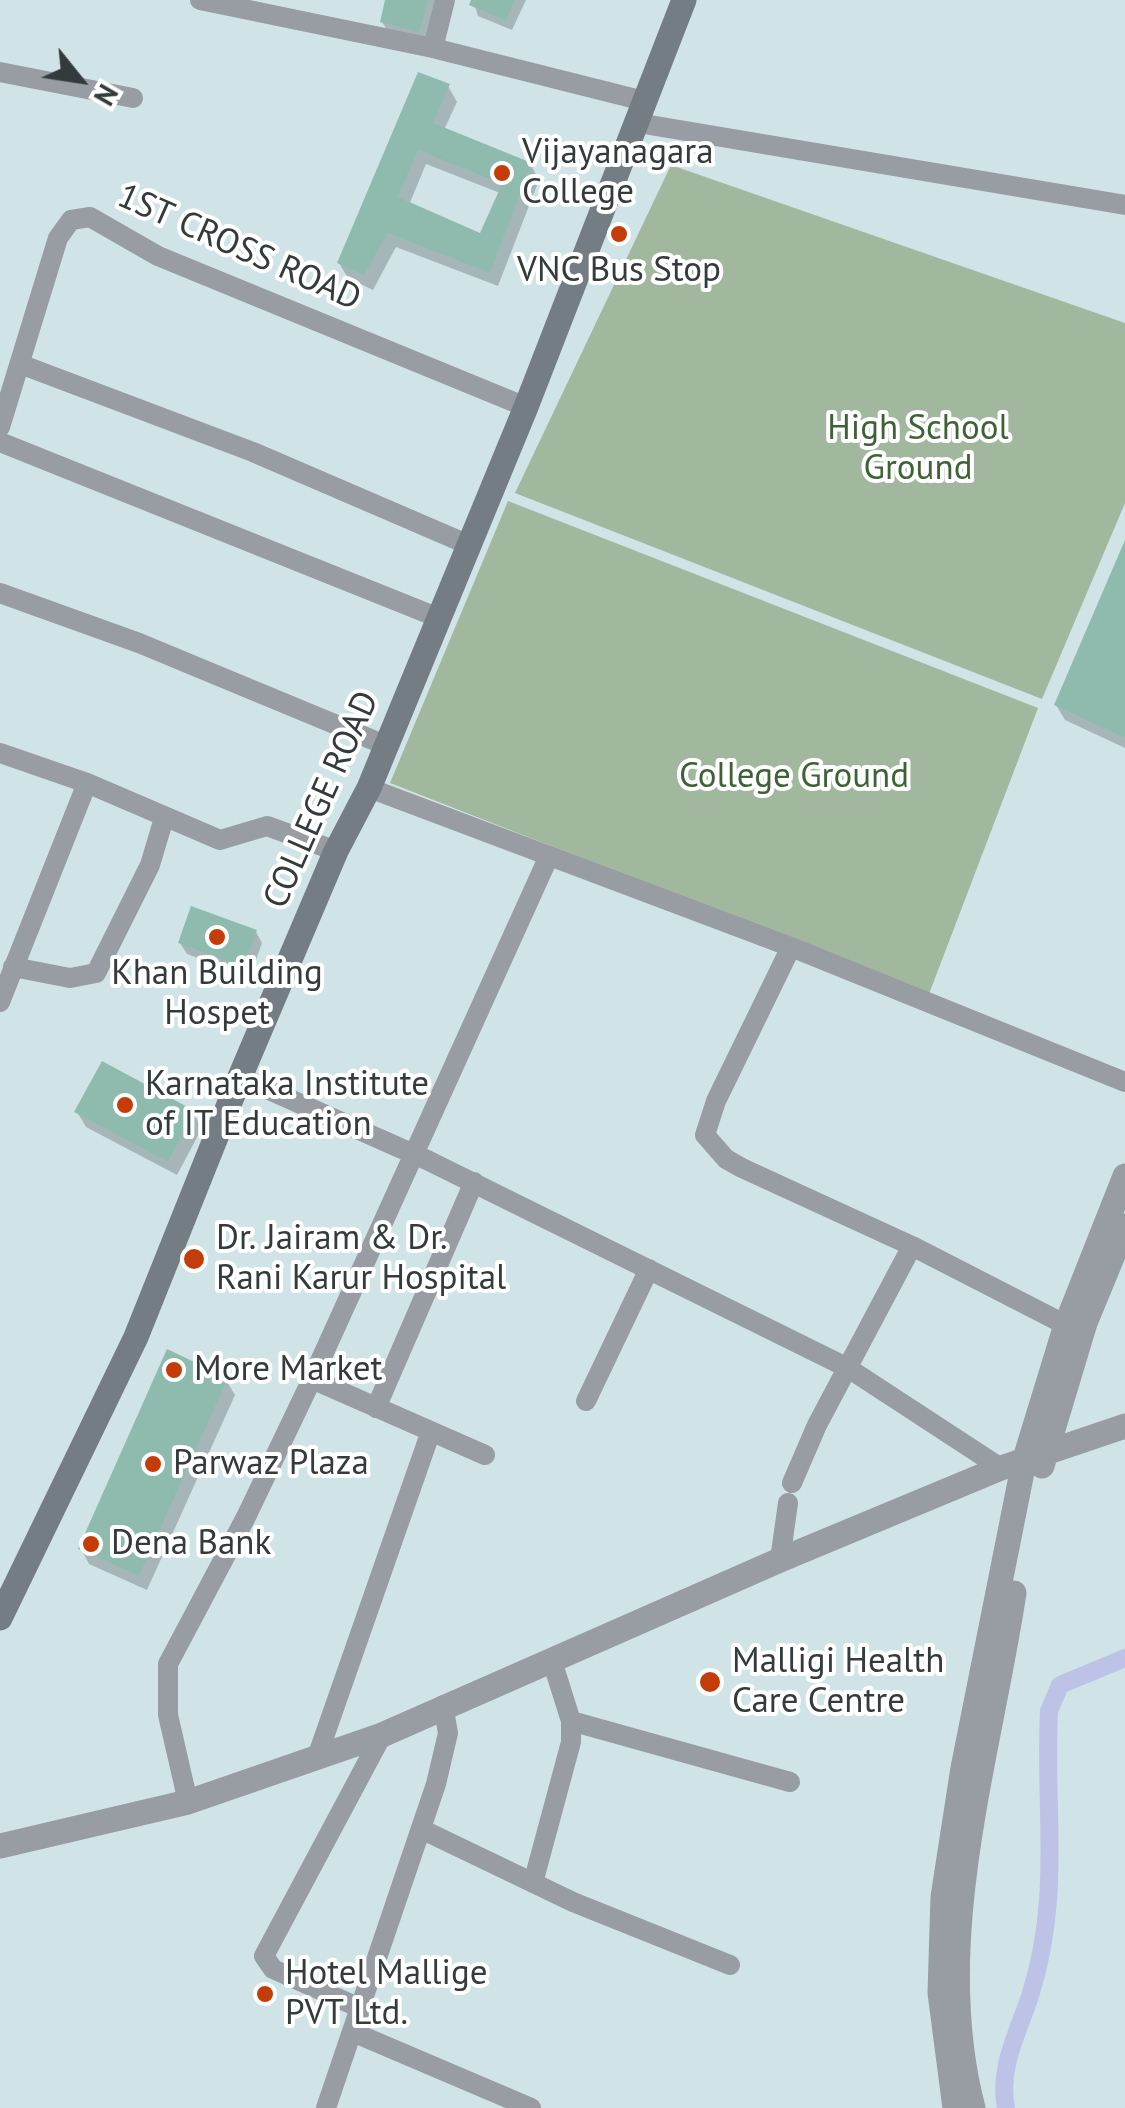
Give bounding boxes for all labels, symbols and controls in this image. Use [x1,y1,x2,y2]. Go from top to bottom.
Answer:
north arrow [30,30,130,130]
text: N [86,78,127,112]
place label: Vijayanagara College [522,132,714,214]
marker: Vijayanagara College [491,162,513,184]
street label: 1ST CROSS ROAD [111,176,367,320]
marker: VNC Bus Stop [608,223,630,245]
place label: VNC Bus Stop [517,250,721,292]
park label: High School Ground [827,408,1009,490]
street label: COLLEGE ROAD [255,685,389,915]
park label: College Ground [679,756,909,798]
marker: Khan Building Hospet [206,926,228,948]
place label: Khan Building Hospet [111,953,323,1035]
place label: Karnataka Institute of IT Education [145,1064,429,1146]
marker: Karnataka Institute of IT Education [114,1094,136,1116]
place label: Dr. Jairam & Dr. Rani Karur Hospital [216,1218,506,1300]
marker: Dr. Jairam & Dr. Rani Karur Hospital [181,1246,207,1272]
place label: More Market [194,1349,382,1391]
marker: More Market [163,1359,185,1381]
place label: Parwaz Plaza [173,1443,369,1485]
marker: Parwaz Plaza [142,1453,164,1475]
place label: Dena Bank [111,1523,271,1565]
marker: Dena Bank [80,1533,102,1555]
place label: Malligi Health Care Centre [732,1641,944,1723]
marker: Malligi Health Care Centre [697,1669,723,1695]
place label: Hotel Mallige PVT Ltd. [285,1953,488,2035]
marker: Hotel Mallige PVT Ltd. [254,1983,276,2005]

